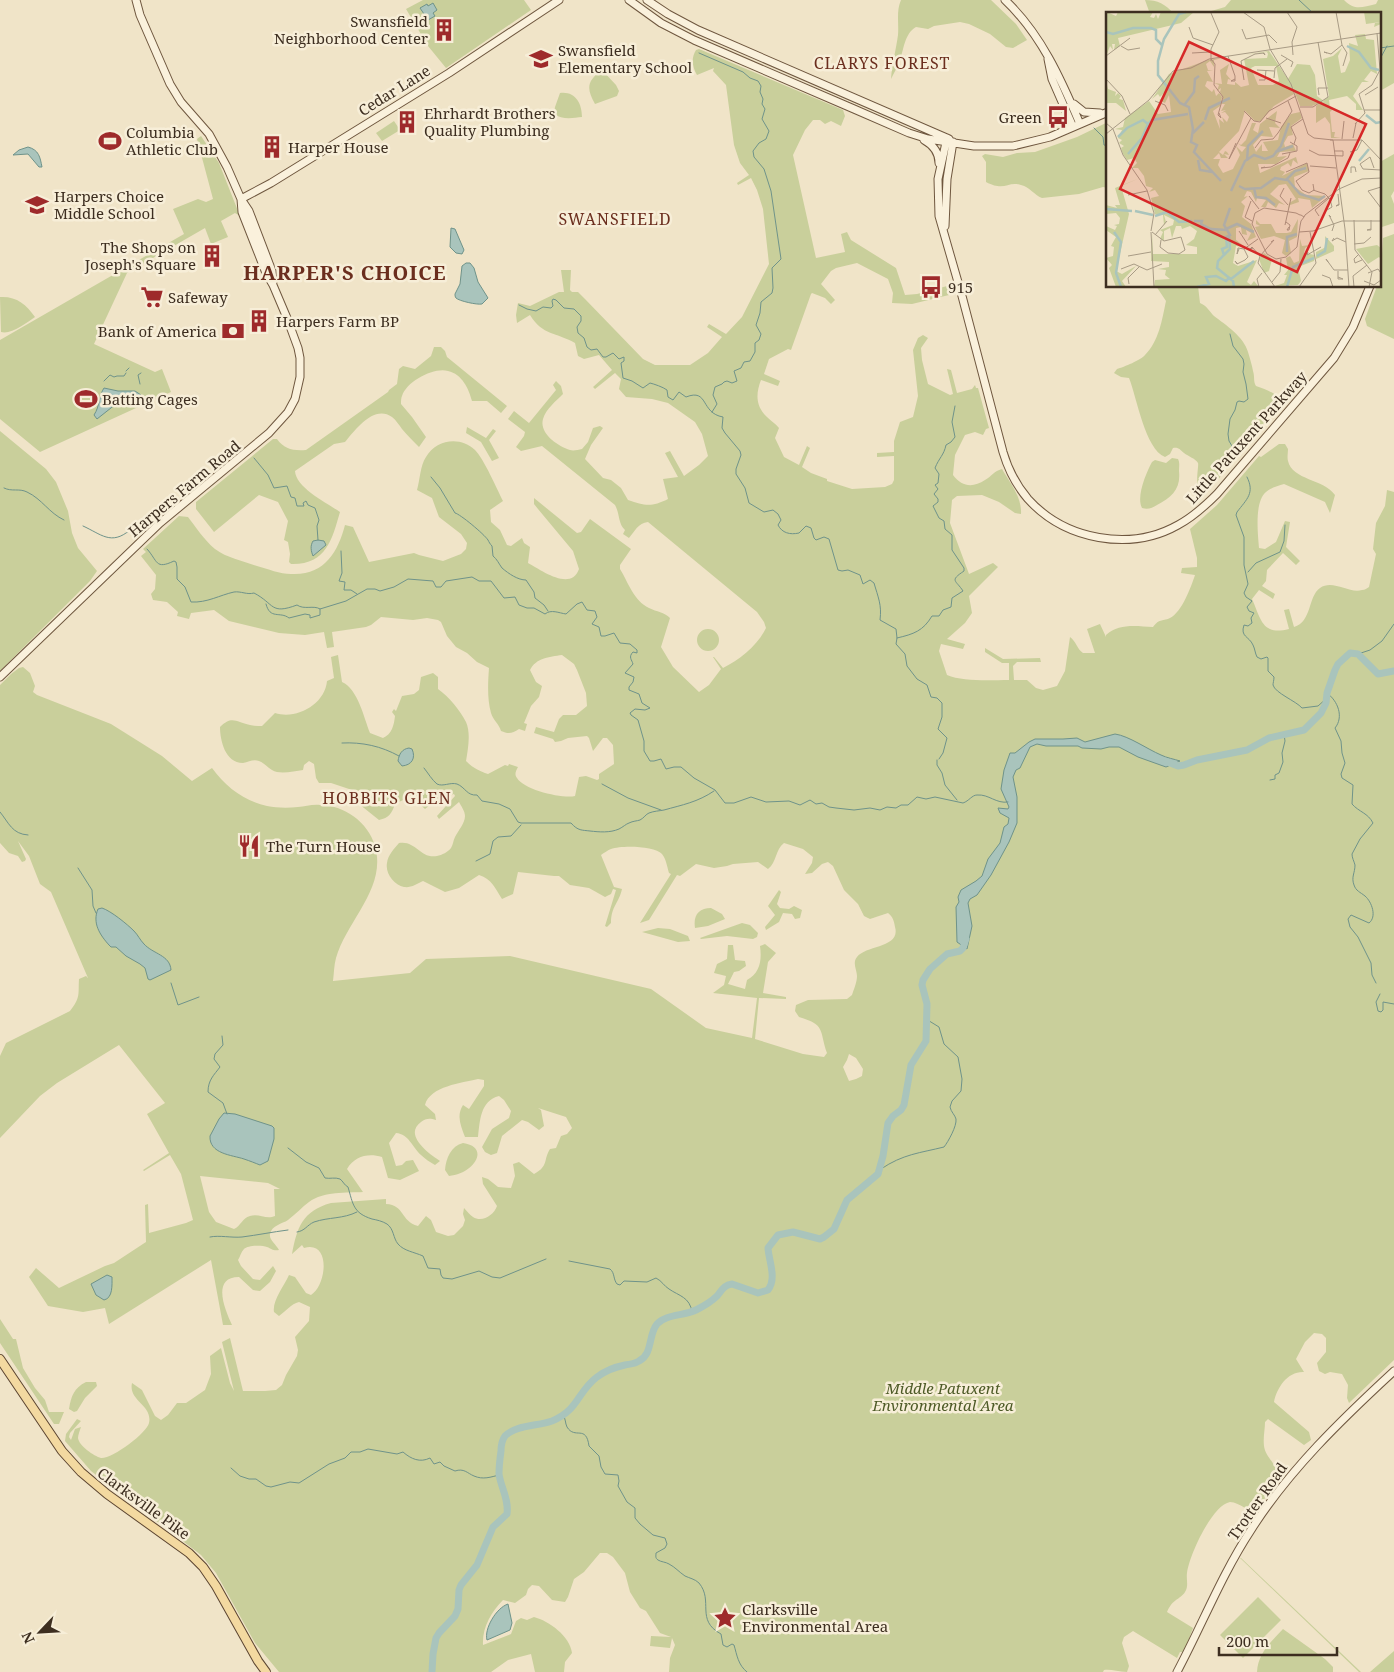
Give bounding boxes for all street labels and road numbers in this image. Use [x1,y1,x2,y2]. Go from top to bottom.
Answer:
street label: Cedar Lane [354,60,434,120]
street label: Little Patuxent Parkway [1181,366,1311,508]
street label: Harpers Farm Road [124,435,244,541]
street label: Trotter Road [1223,1458,1291,1544]
street label: Clarksville Pike [94,1463,194,1543]

